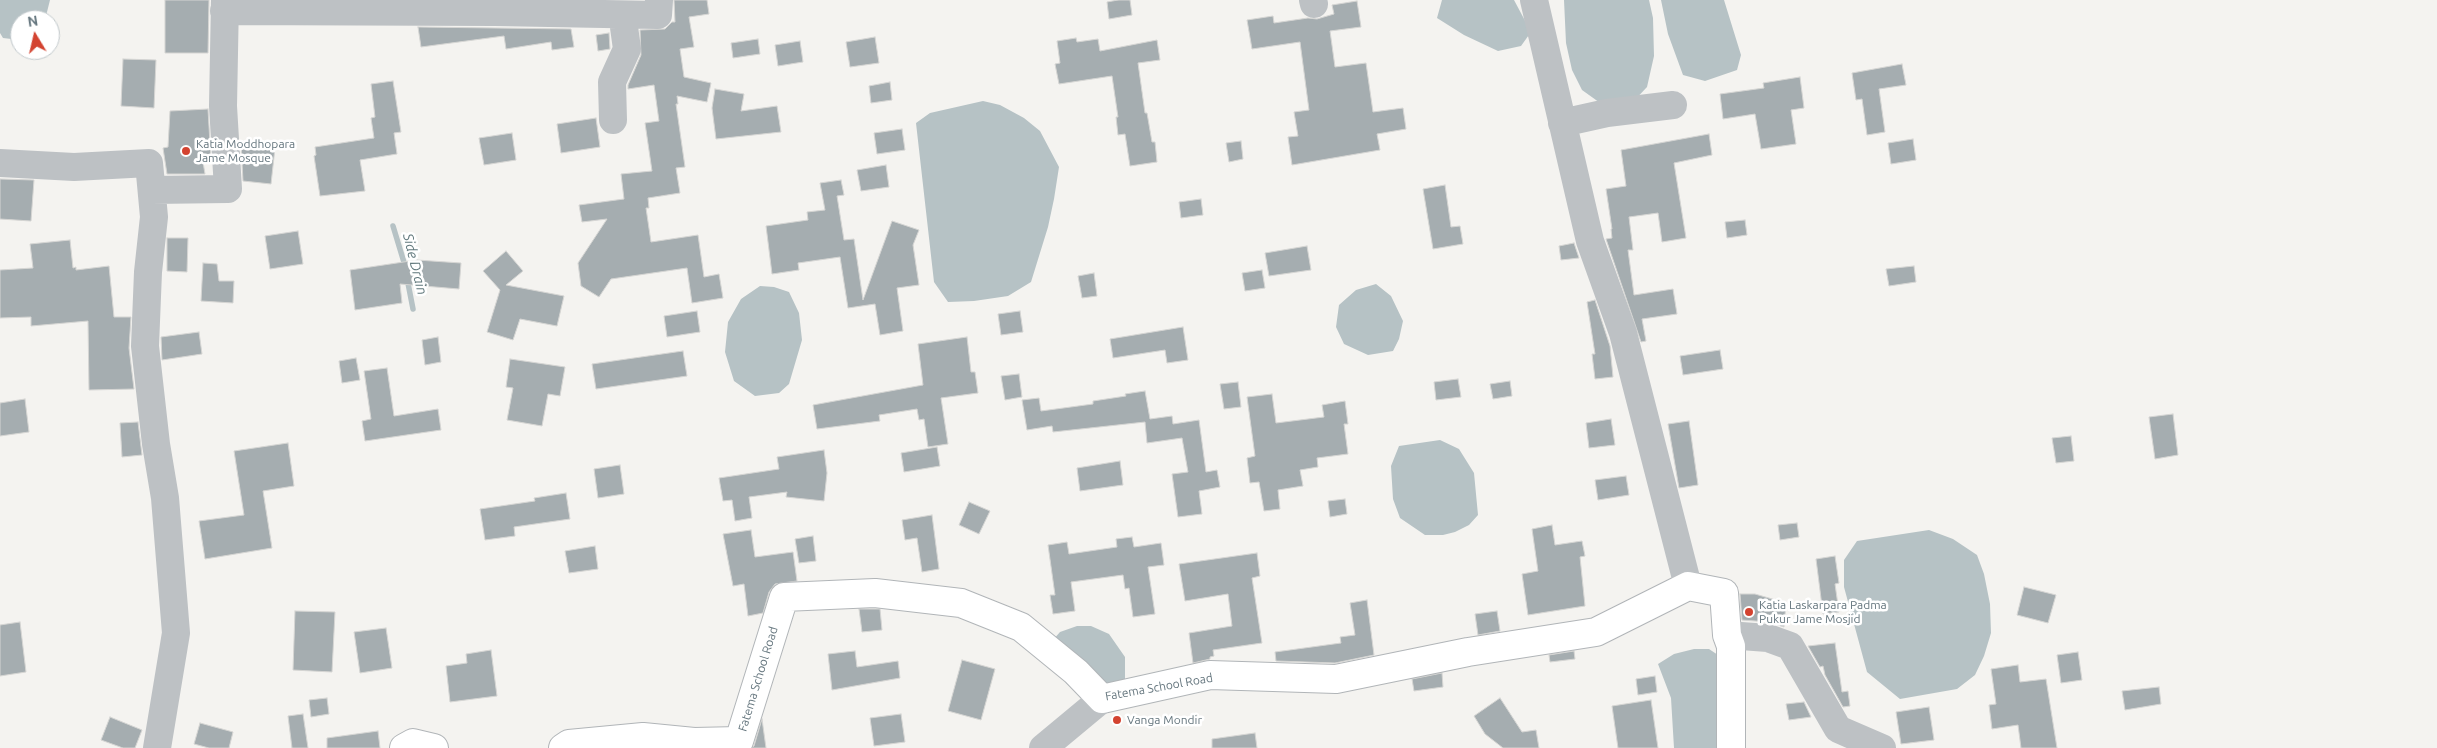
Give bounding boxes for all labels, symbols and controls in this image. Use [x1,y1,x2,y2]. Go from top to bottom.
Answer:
north arrow [10,10,60,60]
text: N [26,12,39,30]
place label: Katia Moddhopara Jame Mosque [196,137,295,165]
marker: Katia Moddhopara Jame Mosque [180,145,192,157]
water label: Side Drain [399,232,431,296]
place label: Katia Laskarpara Padma Pukur Jame Mosjid [1759,598,1887,626]
marker: Katia Laskarpara Padma Pukur Jame Mosjid [1743,606,1755,618]
street label: Fatema School Road [735,625,781,733]
street label: Fatema School Road [1104,670,1214,704]
place label: Vanga Mondir [1127,713,1202,727]
marker: Vanga Mondir [1111,714,1123,726]

